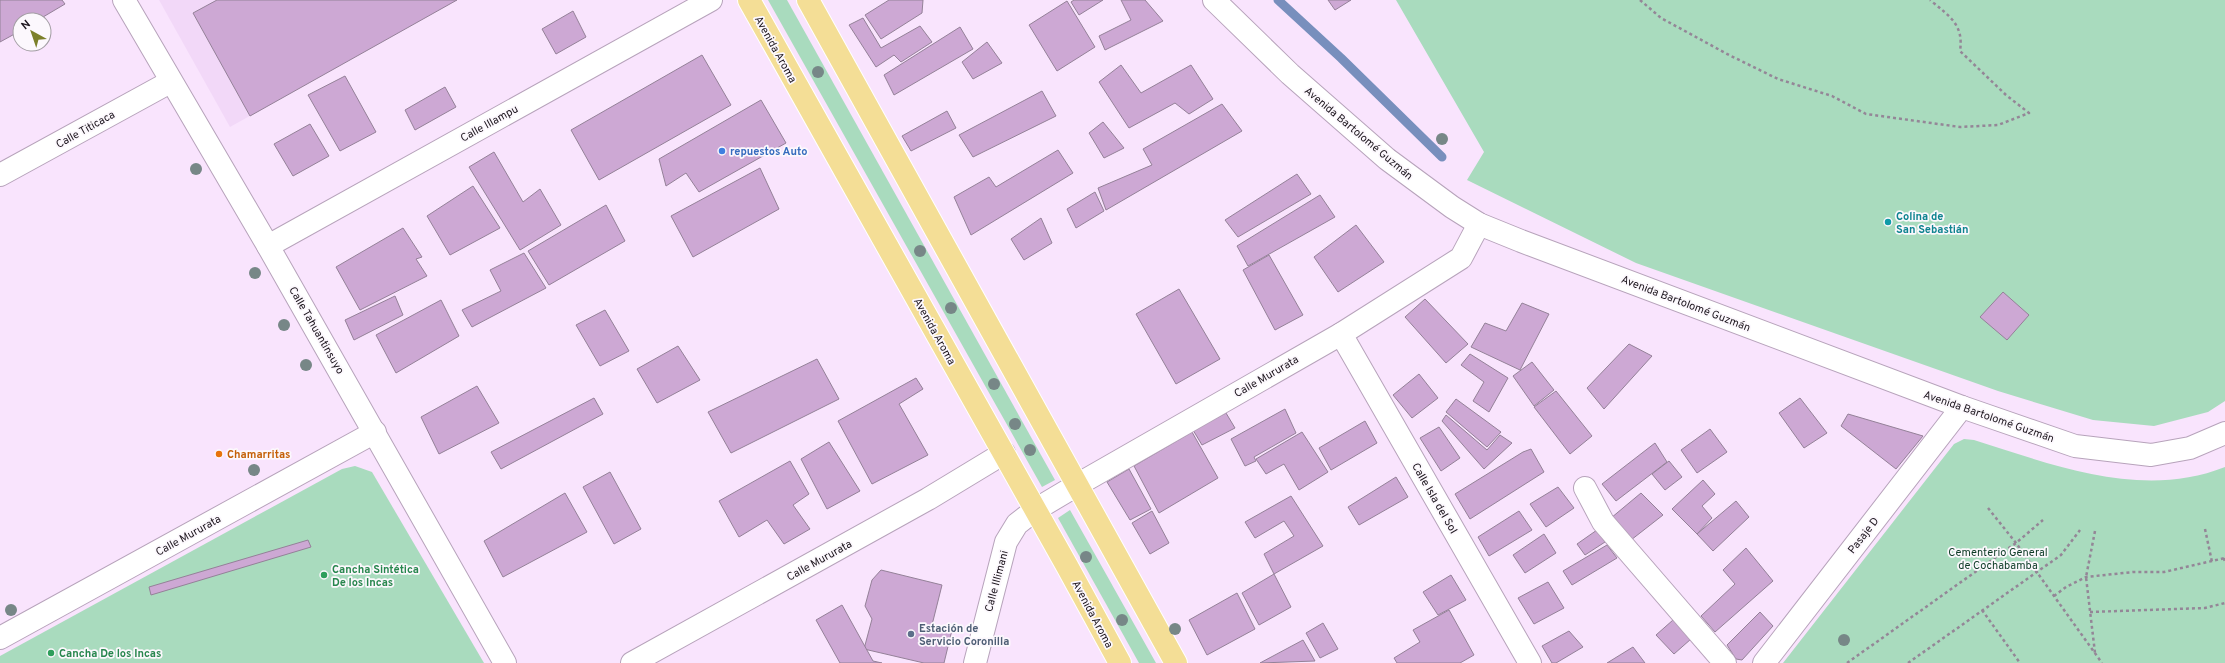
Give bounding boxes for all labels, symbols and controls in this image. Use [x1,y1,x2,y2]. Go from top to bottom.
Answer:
north arrow [12,12,52,52]
street label: Avenida Aroma [751,14,799,86]
text: N [19,17,34,33]
street label: Avenida Bartolomé Guzmán [1301,84,1416,183]
street label: Calle Illampu [458,102,521,145]
street label: Calle Titicaca [54,108,118,152]
place label: repuestos Auto [730,145,808,159]
marker: repuestos Auto [717,146,727,156]
place label: Colina de San Sebastián [1896,210,1969,237]
marker: Colina de San Sebastián [1883,217,1893,227]
street label: Avenida Bartolomé Guzmán [1619,273,1752,335]
street label: Calle Tahuantinsuyo [285,284,347,377]
street label: Avenida Aroma [910,296,958,368]
street label: Calle Mururata [1232,353,1301,401]
street label: Avenida Bartolomé Guzmán [1921,388,2056,446]
place label: Chamarritas [227,448,290,462]
marker: Chamarritas [214,449,224,459]
street label: Calle Isla del Sol [1408,461,1460,536]
street label: Calle Mururata [153,512,224,560]
street label: Pasaje D [1845,515,1882,557]
street label: Calle Mururata [784,537,855,585]
park label: Cementerio General de Cochabamba [1948,546,2048,573]
street label: Calle Illimani [982,549,1012,614]
place label: Cancha Sintética De los Incas [332,563,419,590]
marker: Cancha Sintética De los Incas [319,570,329,580]
street label: Avenida Aroma [1068,578,1116,651]
place label: Estación de Servicio Coronilla [919,622,1009,649]
marker: Estación de Servicio Coronilla [906,629,916,639]
place label: Cancha De los Incas [59,647,161,661]
marker: Cancha De los Incas [46,648,56,658]

